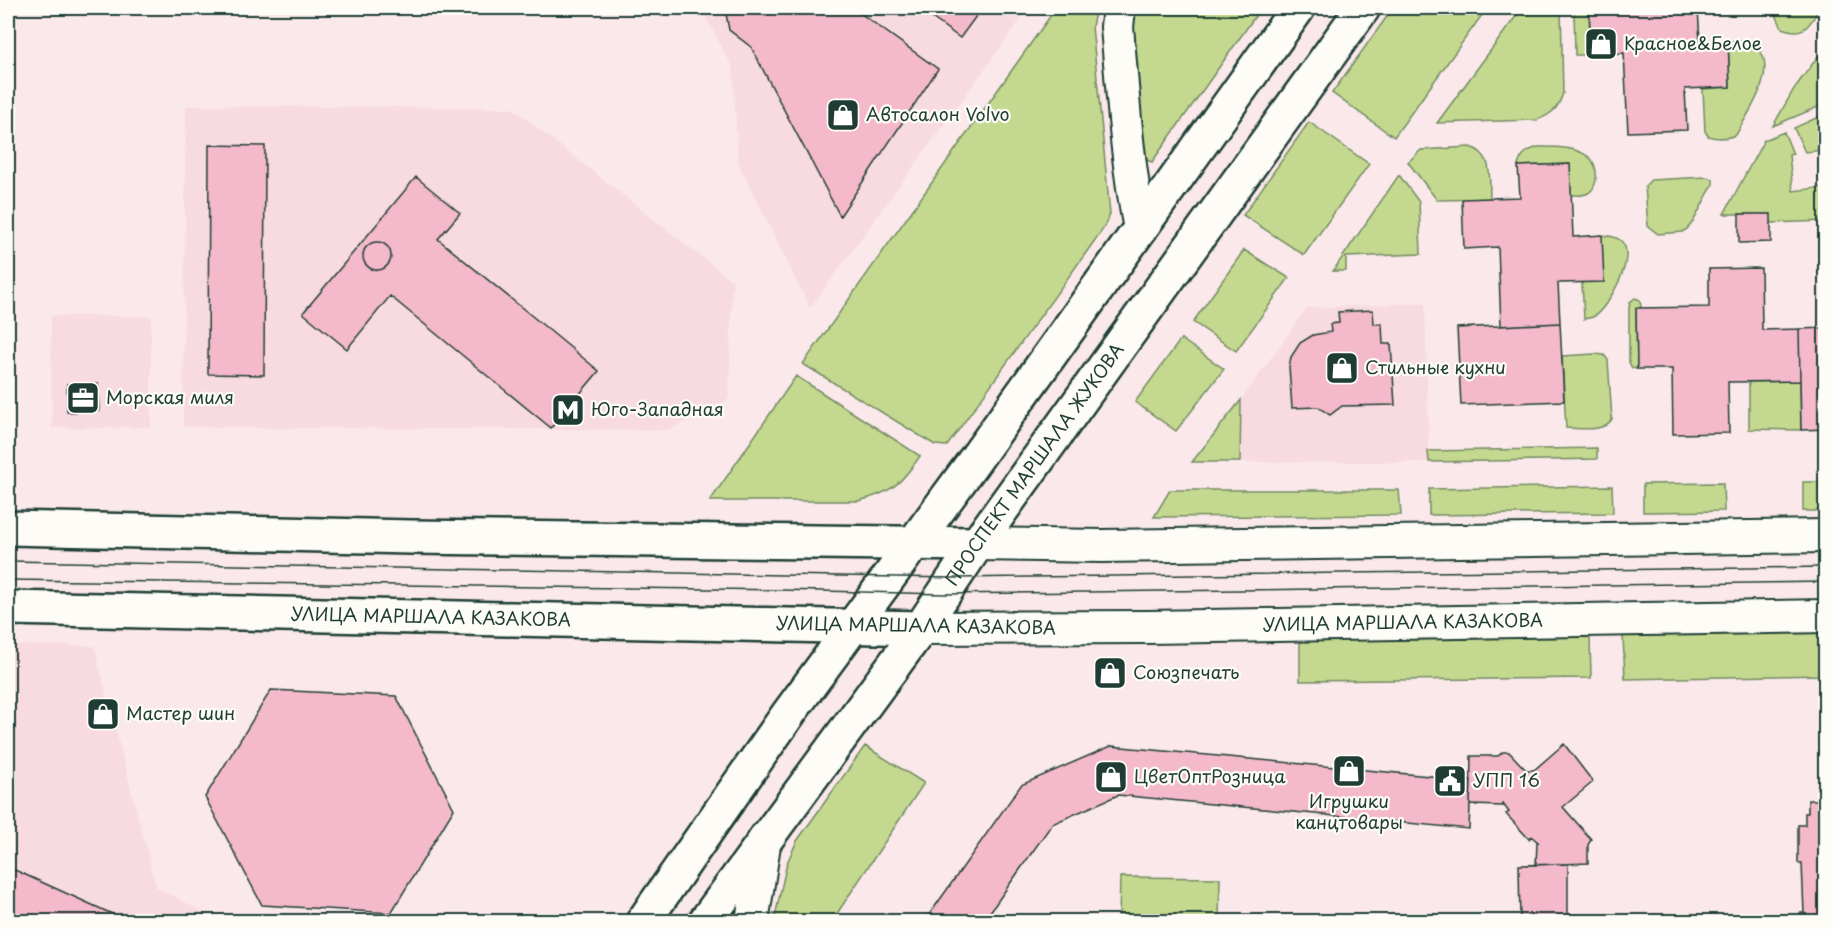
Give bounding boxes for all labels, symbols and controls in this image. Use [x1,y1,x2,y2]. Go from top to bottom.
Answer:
shop icon: Красное&Белое [1583,26,1619,62]
place label: Красное&Белое [1624,29,1762,56]
shop icon: Автосалон Volvo [825,97,861,133]
place label: Автосалон Volvo [866,100,1010,127]
street label: ПРОСПЕКТ МАРШАЛА ЖУКОВА [938,337,1130,591]
shop icon: Стильные кухни [1324,350,1360,386]
place label: Стильные кухни [1365,353,1506,380]
office icon: Морская миля [65,380,101,416]
place label: Морская миля [106,383,234,410]
metro station icon: Юго-Западная [550,392,586,428]
place label: Юго-Западная [591,395,724,422]
street label: УЛИЦА МАРШАЛА КАЗАКОВА [291,599,571,632]
street label: УЛИЦА МАРШАЛА КАЗАКОВА [1263,606,1543,637]
street label: УЛИЦА МАРШАЛА КАЗАКОВА [776,609,1056,640]
shop icon: Союзпечать [1092,655,1128,691]
place label: Союзпечать [1133,658,1240,685]
shop icon: Мастер шин [85,696,121,732]
place label: Мастер шин [126,699,235,726]
shop icon: Игрушки канцтовары [1331,753,1367,789]
shop icon: ЦветОптРозница [1093,759,1129,795]
place label: ЦветОптРозница [1134,762,1286,789]
public building icon: УПП 16 [1432,763,1468,799]
place label: УПП 16 [1473,766,1540,793]
place label: Игрушки канцтовары [1295,787,1403,835]

